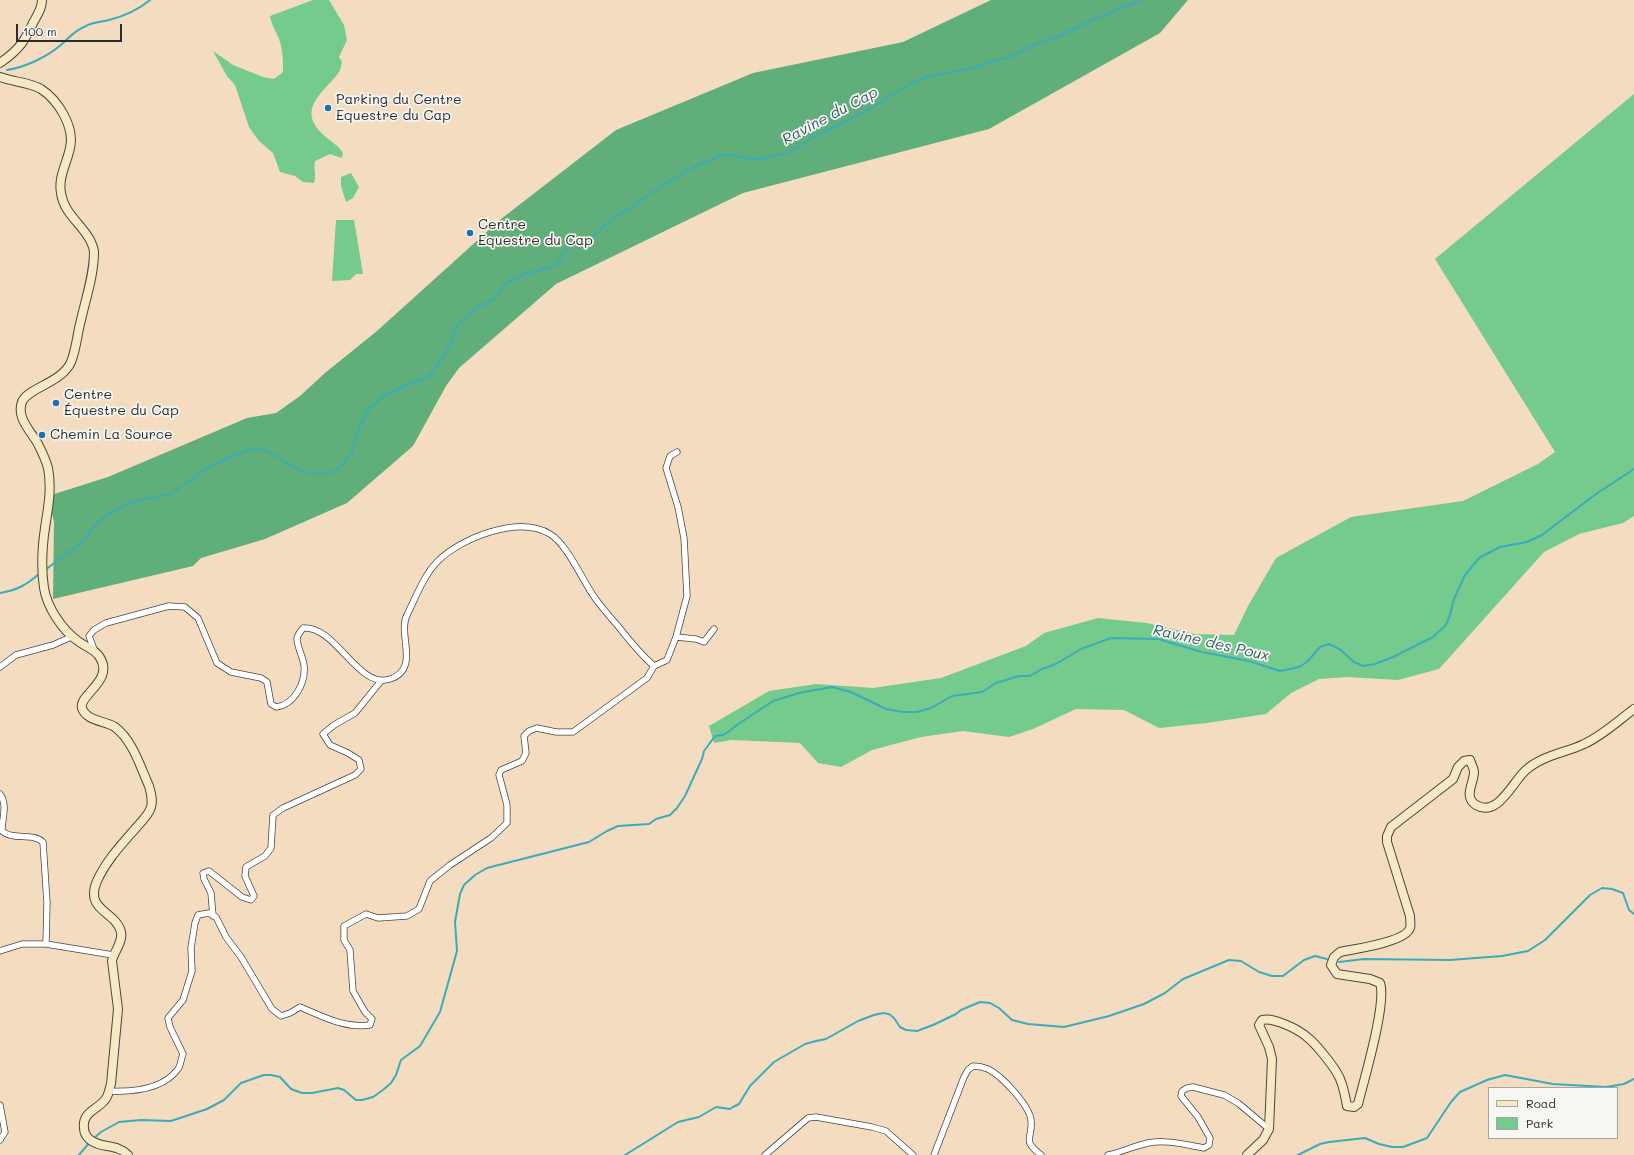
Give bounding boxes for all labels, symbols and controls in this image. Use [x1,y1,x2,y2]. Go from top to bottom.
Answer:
scale bar [18,16,124,42]
text: 100 m [23,23,57,39]
water label: Ravine du Cap [779,83,881,149]
place label: Parking du Centre Equestre du Cap [336,92,462,124]
marker: Parking du Centre Equestre du Cap [323,103,333,113]
place label: Centre Equestre du Cap [478,217,593,250]
marker: Centre Equestre du Cap [465,228,475,238]
place label: Centre Équestre du Cap [64,387,179,420]
marker: Centre Équestre du Cap [51,398,61,408]
place label: Chemin La Source [50,427,173,443]
marker: Chemin La Source [37,430,47,440]
water label: Ravine des Poux [1151,621,1271,665]
legend [1488,1087,1618,1139]
text: Road [1526,1095,1556,1111]
text: Park [1526,1115,1553,1131]

